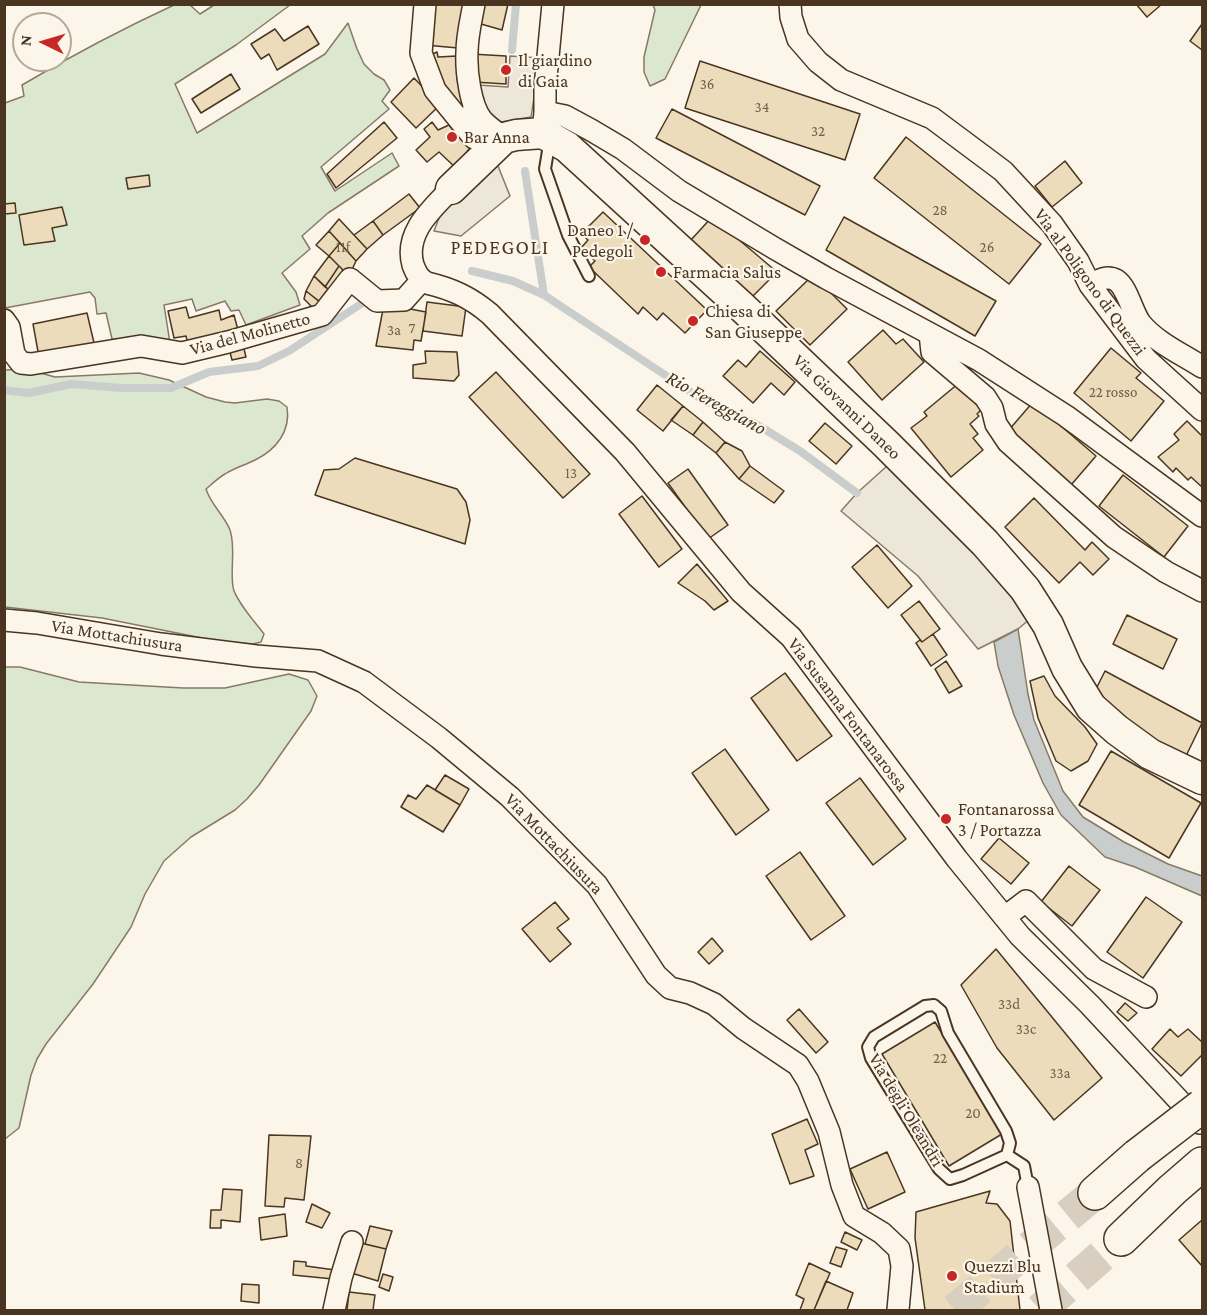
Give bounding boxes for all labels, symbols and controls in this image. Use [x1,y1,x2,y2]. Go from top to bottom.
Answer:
north arrow [12,12,72,72]
text: N [17,34,35,47]
place label: Il giardino di Gaia [518,49,592,92]
marker: Il giardino di Gaia [499,63,513,77]
house number: 36 [700,75,714,93]
house number: 34 [755,98,769,116]
house number: 32 [811,122,825,140]
place label: Bar Anna [464,126,530,148]
marker: Bar Anna [445,130,459,144]
house number: 28 [932,201,948,219]
street label: Via al Poligono di Quezzi [1029,204,1151,360]
place label: Daneo 1 / Pedegoli [567,219,633,262]
marker: Daneo 1 / Pedegoli [638,233,652,247]
district label: PEDEGOLI [450,236,550,260]
house number: 11f [336,238,350,256]
house number: 26 [980,238,994,256]
place label: Farmacia Salus [673,261,781,283]
marker: Farmacia Salus [654,265,668,279]
place label: Chiesa di San Giuseppe [705,300,802,342]
street label: Via del Molinetto [188,308,312,360]
marker: Chiesa di San Giuseppe [686,314,700,328]
house number: 7 [409,319,415,337]
house number: 3a [387,321,401,339]
street label: Via Giovanni Daneo [788,350,906,464]
water label: Rio Fereggiano [662,366,770,440]
house number: 22 rosso [1089,383,1137,401]
house number: 13 [565,464,577,482]
street label: Via Mottachiusura [50,615,184,657]
street label: Via Susanna Fontanarossa [783,634,913,796]
street label: Via Mottachiusura [500,789,608,899]
place label: Fontanarossa 3 / Portazza [958,798,1055,840]
marker: Fontanarossa 3 / Portazza [939,812,953,826]
house number: 33d [998,995,1020,1013]
house number: 33c [1016,1020,1036,1038]
street label: Via degli Oleandri [864,1049,948,1171]
house number: 22 [933,1049,947,1067]
house number: 33a [1049,1064,1071,1082]
house number: 20 [965,1104,981,1122]
house number: 8 [295,1154,303,1172]
place label: Quezzi Blu Stadium [964,1255,1041,1298]
marker: Quezzi Blu Stadium [945,1269,959,1283]

